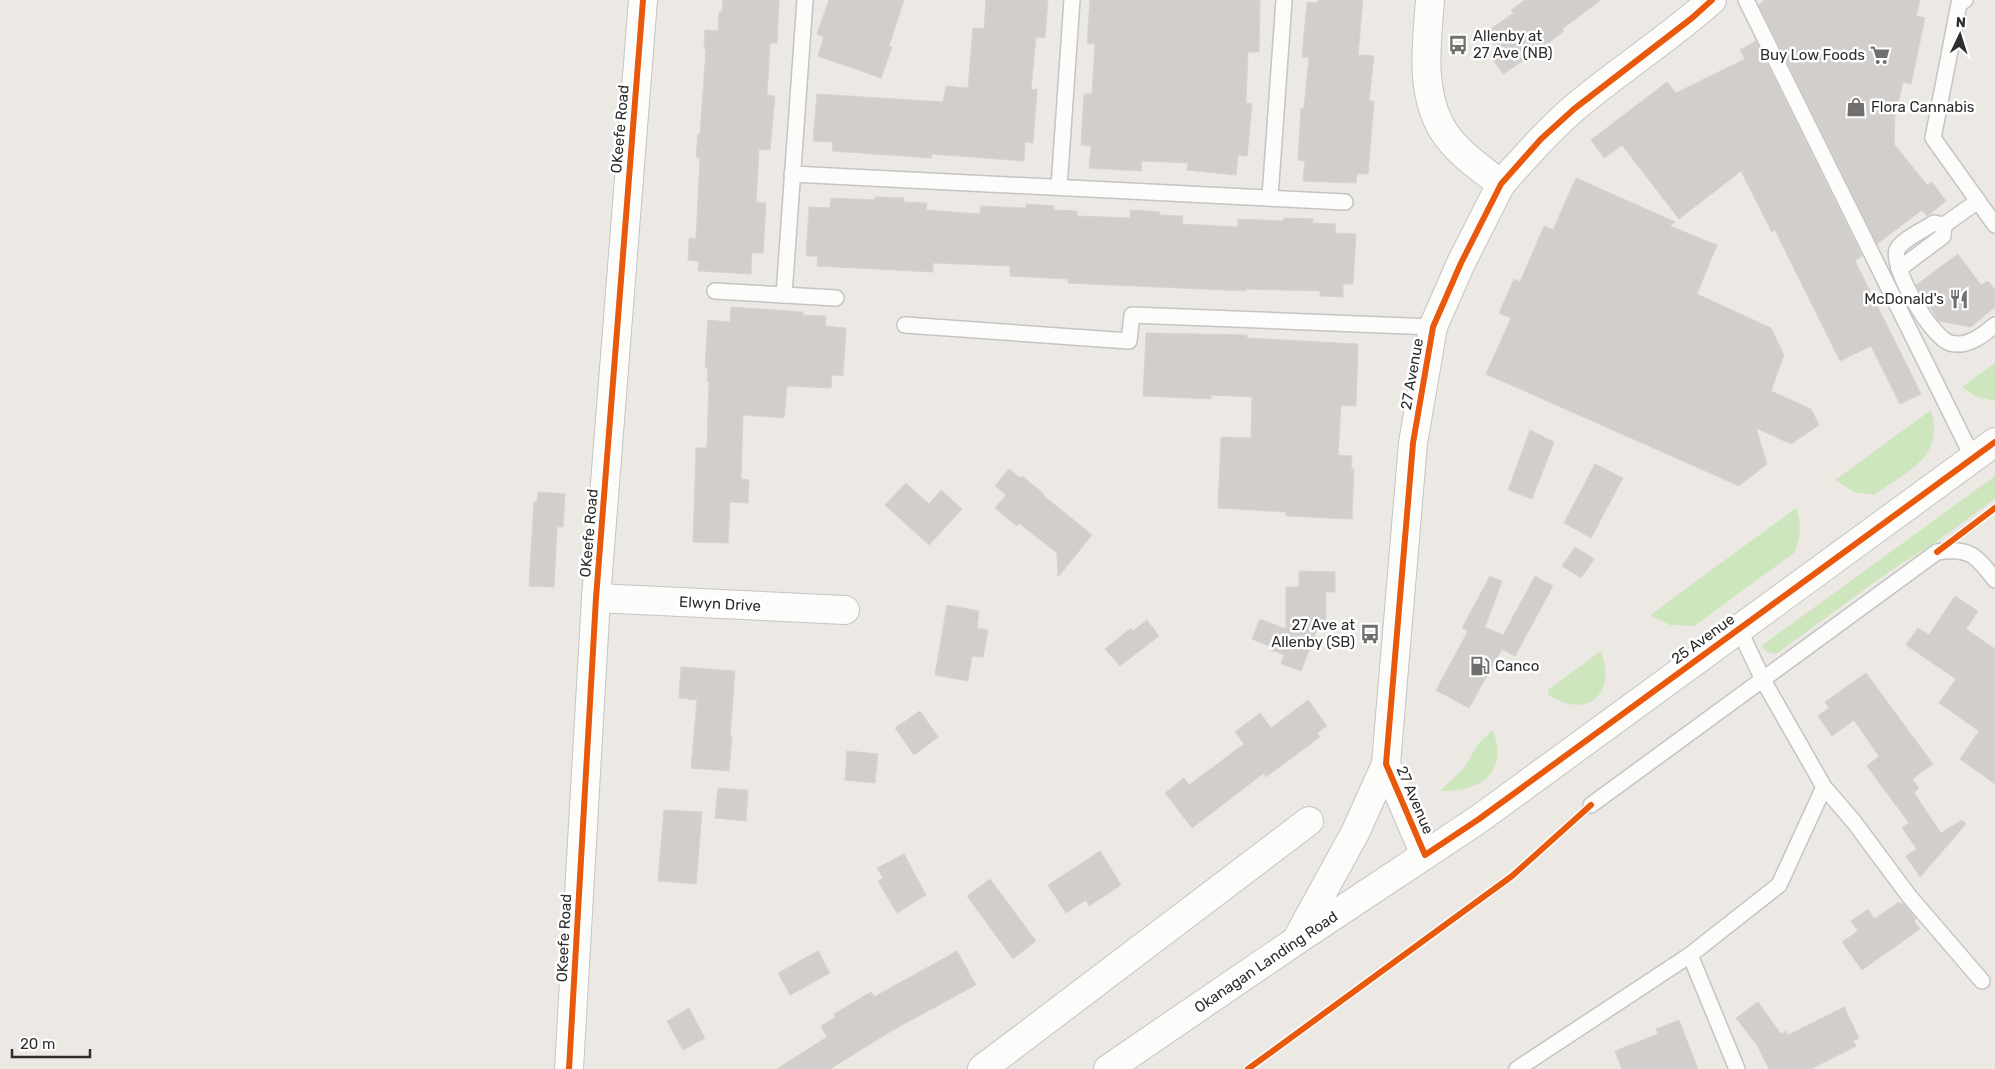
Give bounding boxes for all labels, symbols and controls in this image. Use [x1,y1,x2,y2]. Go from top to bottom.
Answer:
north arrow [1935,10,1985,60]
text: N [1955,14,1966,31]
place label: Allenby at 27 Ave (NB) [1473,27,1553,62]
bus stop icon: Allenby at 27 Ave (NB) [1447,34,1469,56]
supermarket icon: Buy Low Foods [1869,44,1891,66]
place label: Buy Low Foods [1760,46,1865,64]
street label: OKeefe Road [607,84,633,174]
shop icon: Flora Cannabis [1845,96,1867,118]
place label: Flora Cannabis [1871,98,1975,116]
restaurant icon: McDonald's [1948,288,1970,310]
place label: McDonald's [1864,290,1944,308]
street label: 27 Avenue [1397,337,1427,411]
street label: OKeefe Road [576,488,602,578]
street label: Elwyn Drive [679,593,761,615]
street label: 25 Avenue [1668,610,1738,668]
place label: 27 Ave at Allenby (SB) [1271,616,1355,651]
bus stop icon: 27 Ave at Allenby (SB) [1359,623,1381,645]
fuel station icon: Canco [1469,655,1491,677]
place label: Canco [1495,657,1539,675]
street label: 27 Avenue [1393,763,1437,837]
street label: OKeefe Road [553,893,575,983]
street label: Okanagan Landing Road [1191,907,1341,1017]
scale bar [12,1026,90,1058]
text: 20 m [20,1035,55,1053]

